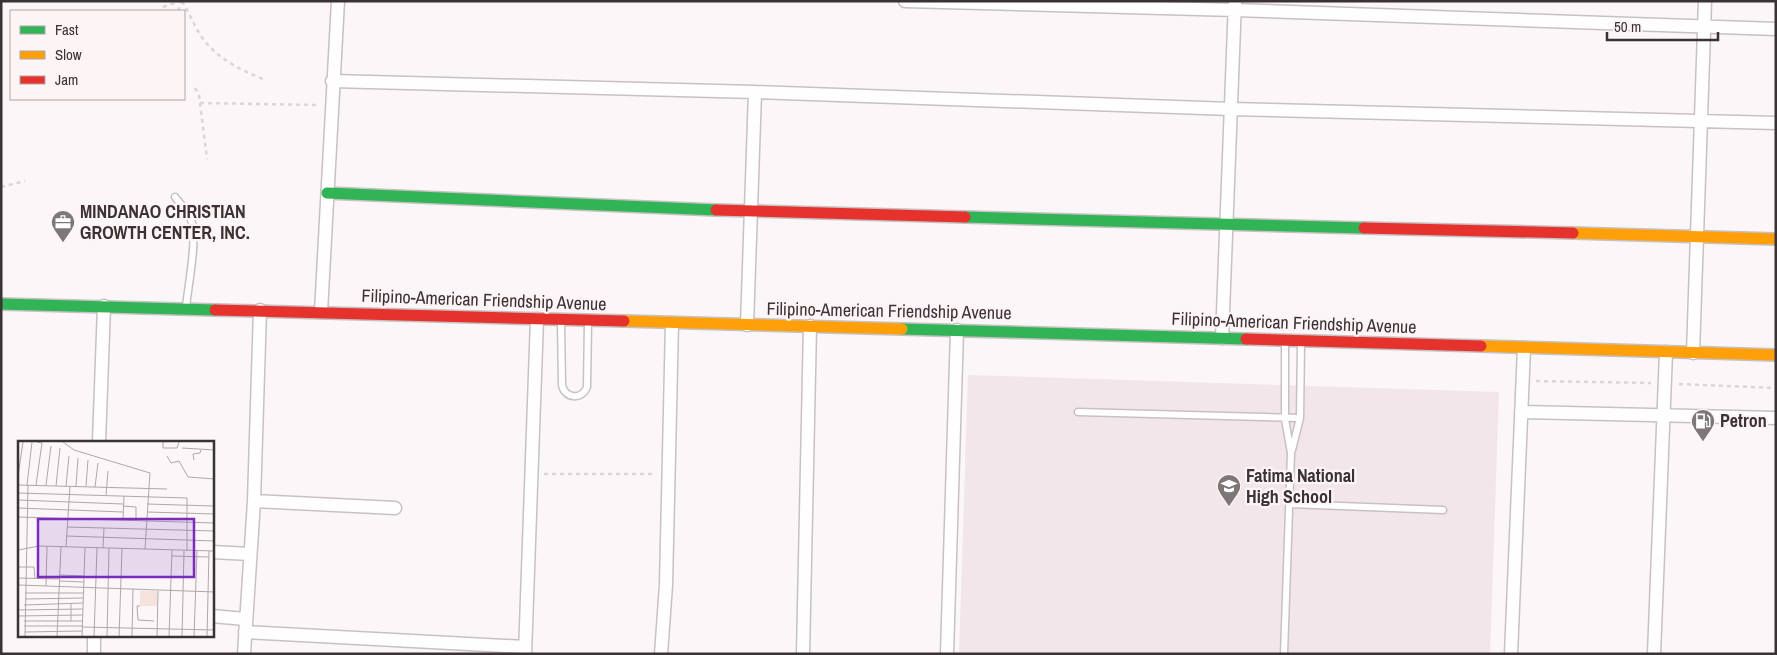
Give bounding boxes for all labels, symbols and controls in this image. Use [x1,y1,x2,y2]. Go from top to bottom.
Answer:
legend [10,10,185,100]
scale bar [1607,10,1718,42]
text: 50 m [1614,16,1641,37]
text: Fast [55,19,79,40]
text: Slow [55,44,82,65]
text: Jam [55,69,78,90]
place label: MINDANAO CHRISTIAN GROWTH CENTER, INC. [80,199,250,245]
office icon: MINDANAO CHRISTIAN GROWTH CENTER, INC. [50,209,76,243]
street label: Filipino-American Friendship Avenue [361,283,607,316]
street label: Filipino-American Friendship Avenue [766,296,1012,325]
street label: Filipino-American Friendship Avenue [1171,306,1417,339]
fuel station icon: Petron [1690,408,1716,442]
place label: Petron [1720,408,1767,433]
inset map [18,441,214,638]
place label: Fatima National High School [1246,463,1355,509]
school or university icon: Fatima National High School [1216,473,1242,507]

